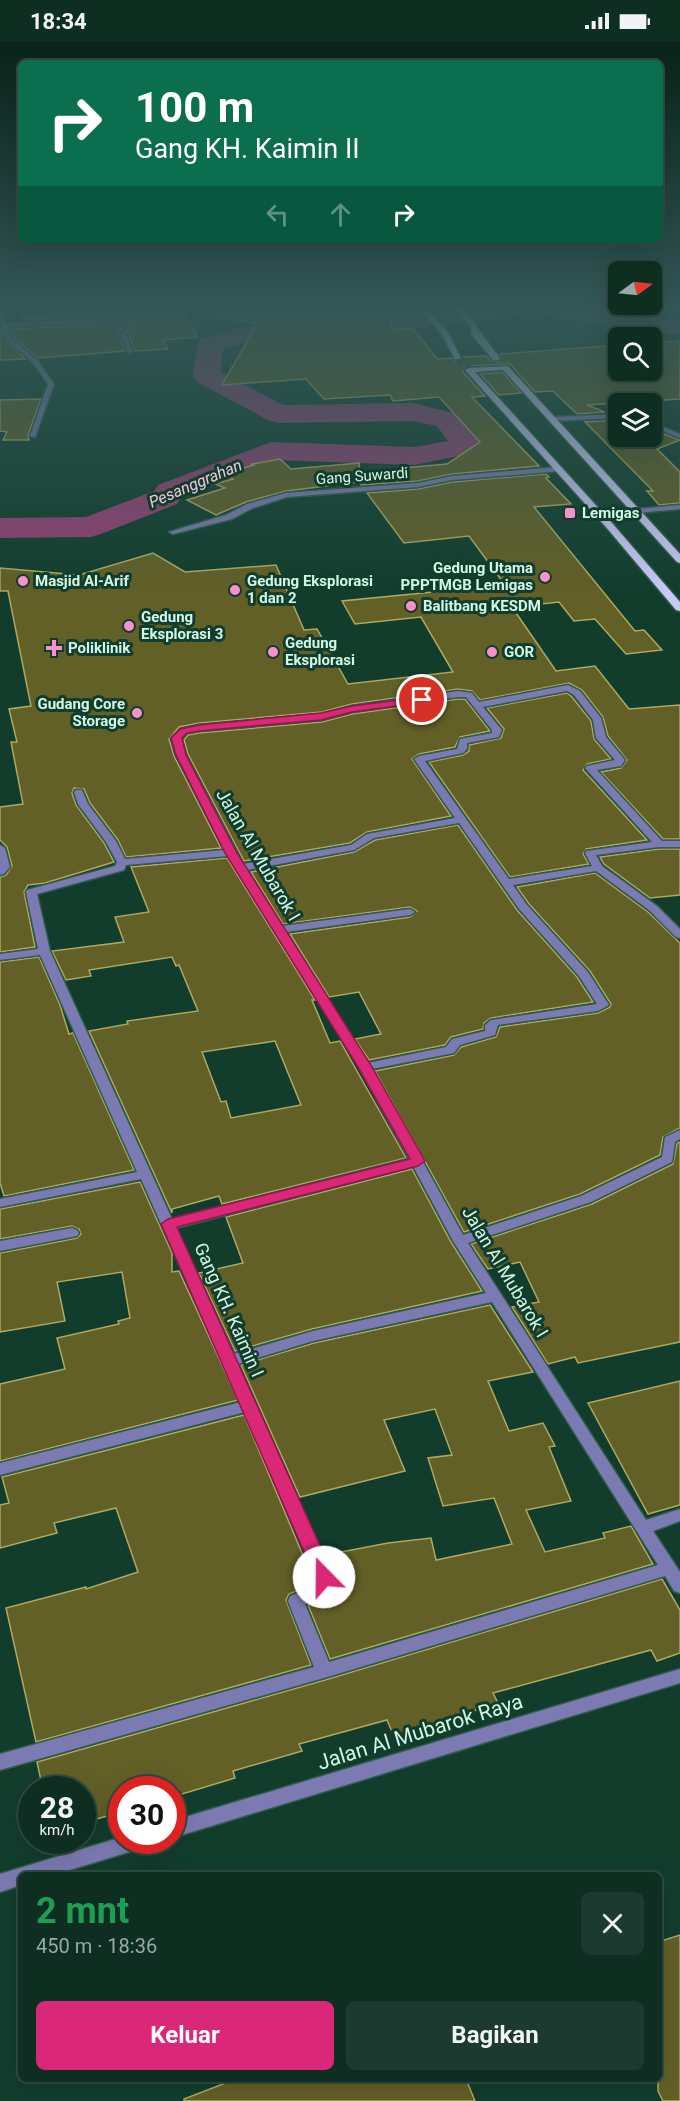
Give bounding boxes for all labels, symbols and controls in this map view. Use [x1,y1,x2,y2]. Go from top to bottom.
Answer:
text: 18:34 [30,9,87,34]
text: 100 m [135,83,254,132]
icon: right [36,84,114,162]
text: Gang KH. Kaimin II [135,133,360,165]
icon: left [261,198,294,231]
icon: ahead [324,198,357,231]
icon: right [387,198,420,231]
north arrow [608,261,662,315]
map controls [608,261,662,447]
button: search [608,327,662,381]
button: layers [608,393,662,447]
water label: Pesanggrahan [146,455,245,512]
street label: Gang Suwardi [315,464,409,488]
place label: Lemigas [582,504,640,522]
marker: Lemigas [563,506,577,520]
place label: Gedung Utama PPPTMGB Lemigas [401,559,533,594]
marker: Gedung Utama PPPTMGB Lemigas [538,570,552,584]
place label: Masjid Al-Arif [35,572,129,590]
place label: Gedung Eksplorasi 1 dan 2 [247,572,373,607]
marker: Masjid Al-Arif [16,574,30,588]
marker: Gedung Eksplorasi 1 dan 2 [228,583,242,597]
place label: Balitbang KESDM [423,597,541,615]
marker: Balitbang KESDM [404,599,418,613]
place label: Gedung Eksplorasi 3 [141,608,223,643]
marker: Gedung Eksplorasi 3 [122,619,136,633]
place label: Gedung Eksplorasi [285,634,355,669]
marker: Poliklinik [45,639,63,657]
place label: Poliklinik [68,639,131,657]
place label: GOR [504,643,535,661]
marker: Gedung Eksplorasi [266,645,280,659]
marker: GOR [485,645,499,659]
pin [396,674,447,725]
icon: arrive [405,683,438,716]
place label: Gudang Core Storage [37,695,125,730]
marker: Gudang Core Storage [130,706,144,720]
street label: Jalan Al Mubarok I [212,785,305,925]
street label: Jalan Al Mubarok I [458,1202,553,1341]
street label: Gang KH. Kaimin I [190,1239,269,1380]
position arrow [292,1545,356,1609]
street label: Jalan Al Mubarok Raya [314,1689,526,1775]
speed limit sign: 30 [108,1776,186,1854]
text: 28 [40,1790,74,1825]
text: km/h [39,1821,75,1839]
text: 2 mnt [36,1890,129,1932]
button: close [581,1892,644,1955]
text: 450 m · 18:36 [36,1934,157,1958]
button: Keluar [36,2001,334,2070]
button: Bagikan [346,2001,644,2070]

